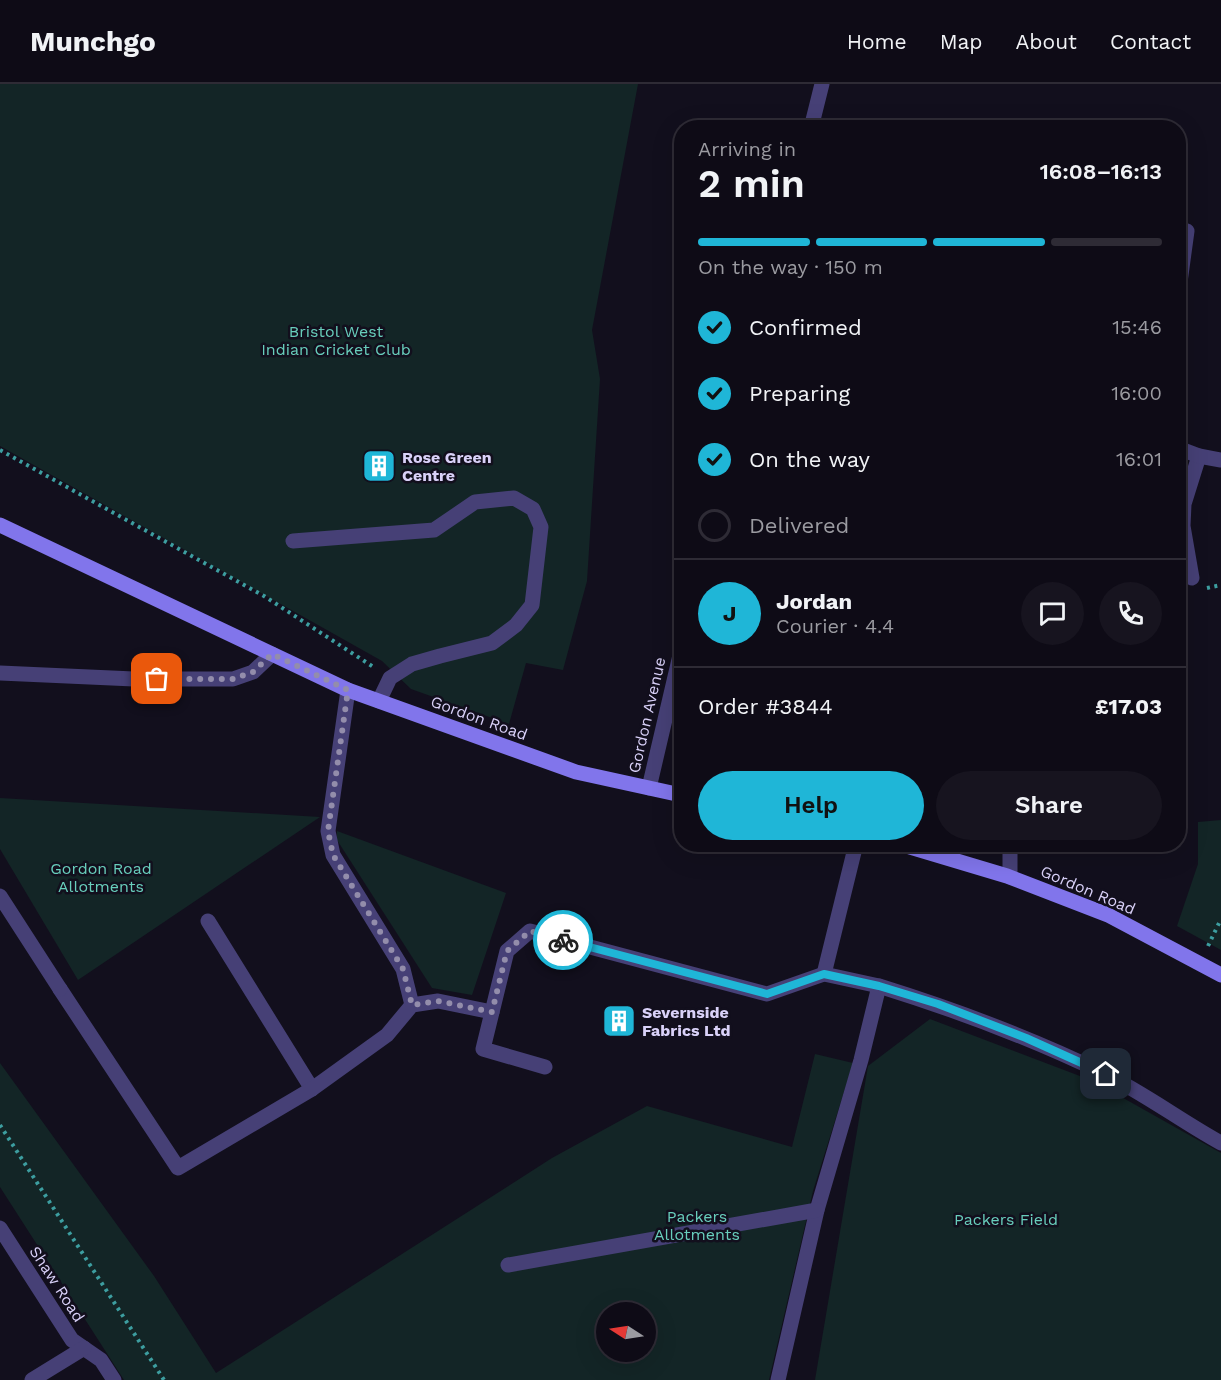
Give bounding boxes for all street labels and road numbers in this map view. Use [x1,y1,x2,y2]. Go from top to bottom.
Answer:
street label: Gordon Avenue [624,655,670,775]
street label: Gordon Road [428,692,530,744]
street label: Gordon Road [1038,861,1138,919]
street label: Shaw Road [25,1243,89,1325]

